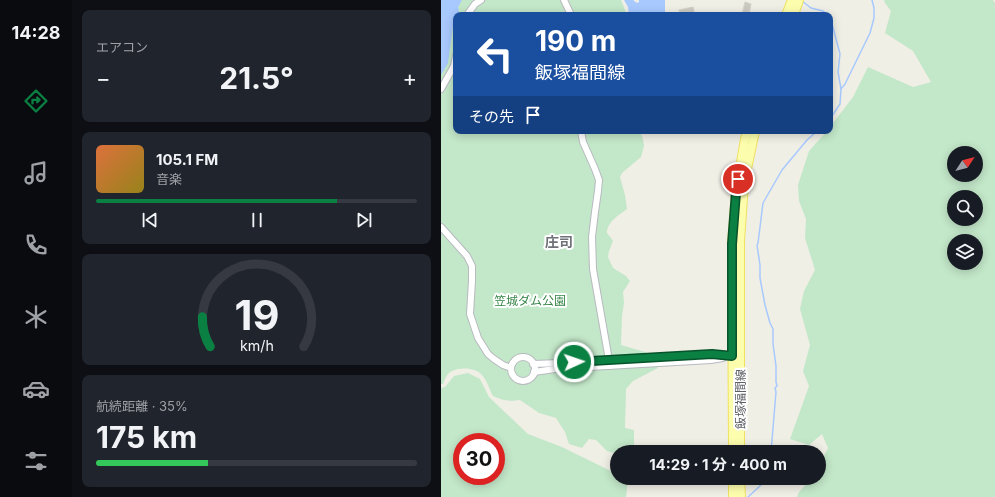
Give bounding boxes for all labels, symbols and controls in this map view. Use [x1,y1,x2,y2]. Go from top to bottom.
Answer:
text: 14:28 [12,22,61,43]
text: 190 m [535,24,616,58]
icon: left [469,28,521,80]
text: エアコン [96,39,148,55]
text: 21.5° [219,60,294,96]
text: 飯塚福間線 [535,62,625,83]
text: − [96,65,111,91]
text: + [402,65,417,91]
icon: directions [22,87,50,115]
icon: arrive [522,104,544,126]
text: その先 [469,107,514,126]
north arrow [947,146,983,182]
map controls [947,146,983,270]
text: 105.1 FM [156,150,218,169]
icon: music [22,159,50,187]
pin [721,162,755,196]
icon: arrive [727,168,749,190]
text: 音楽 [156,171,182,187]
button: search [947,190,983,226]
icon: previous [139,209,161,231]
icon: pause [246,209,268,231]
icon: next [353,209,375,231]
icon: phone [22,231,50,259]
district label: 庄司 [545,233,573,250]
button: layers [947,234,983,270]
text: 19 [234,290,279,340]
park label: 笠城ダム公園 [494,293,566,308]
icon: climate [22,303,50,331]
text: km/h [240,337,273,354]
position arrow [553,341,595,383]
street label: 飯塚福間線 [733,369,748,429]
icon: car [22,375,50,403]
text: 航続距離 · 35% [96,398,188,414]
text: 175 km [96,419,197,455]
speed limit sign: 30 [453,433,505,485]
icon: filters [22,447,50,475]
text: 14:29 · 1 分 · 400 m [649,455,787,474]

